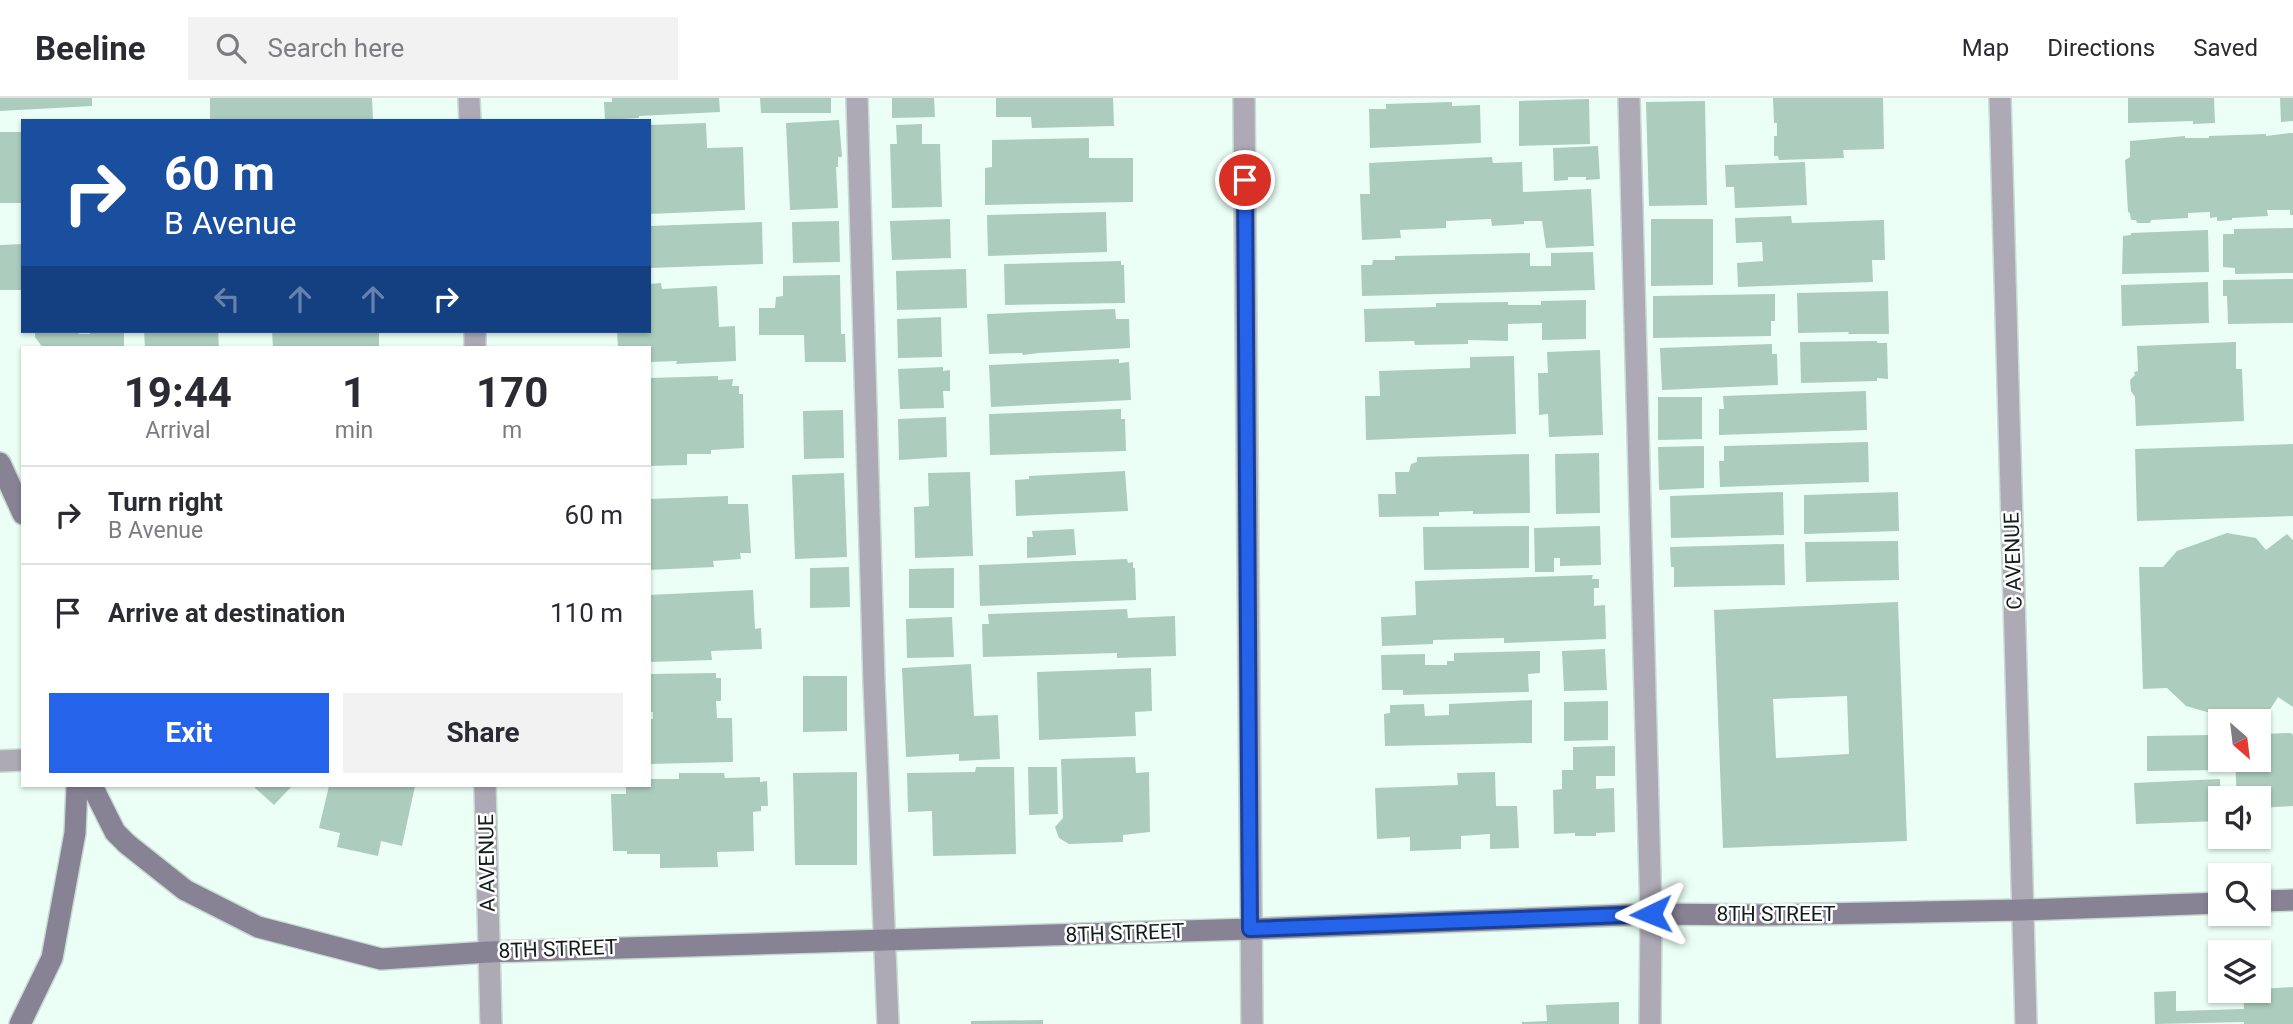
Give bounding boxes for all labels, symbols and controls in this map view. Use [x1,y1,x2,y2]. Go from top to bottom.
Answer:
search box [188,17,678,80]
text: Beeline [35,29,146,68]
icon: search [212,29,250,67]
text: Search here [268,33,404,63]
text: Map [1962,34,2009,62]
text: Directions [2047,34,2155,62]
text: Saved [2193,34,2258,62]
text: 60 m [164,145,275,202]
icon: right [49,147,140,238]
pin [1215,150,1275,210]
icon: arrive [1226,161,1264,199]
text: B Avenue [164,204,297,242]
icon: left [208,280,246,318]
icon: ahead [281,280,319,318]
icon: ahead [354,280,392,318]
icon: right [427,280,465,318]
text: 19:44 [124,368,232,417]
text: 1 [342,368,366,417]
text: 170 [476,368,548,417]
text: Arrival [145,417,211,444]
text: min [335,417,373,444]
text: m [502,417,522,444]
text: Turn right [108,487,223,517]
icon: right [49,496,87,534]
text: 60 m [565,500,623,530]
street label: C AVENUE [1999,512,2027,610]
text: B Avenue [108,517,203,544]
icon: arrive [49,594,87,632]
text: Arrive at destination [108,598,345,628]
text: 110 m [550,598,623,628]
button: Exit [49,693,329,773]
button: Share [343,693,623,773]
north arrow [2208,709,2272,772]
map controls [2208,709,2271,1003]
button: sound [2208,786,2271,849]
street label: A AVENUE [474,814,500,912]
button: search [2208,863,2271,926]
position arrow [1614,877,1688,951]
street label: 8TH STREET [1716,902,1836,926]
street label: 8TH STREET [1065,919,1185,947]
street label: 8TH STREET [498,935,618,963]
button: layers [2208,940,2271,1003]

